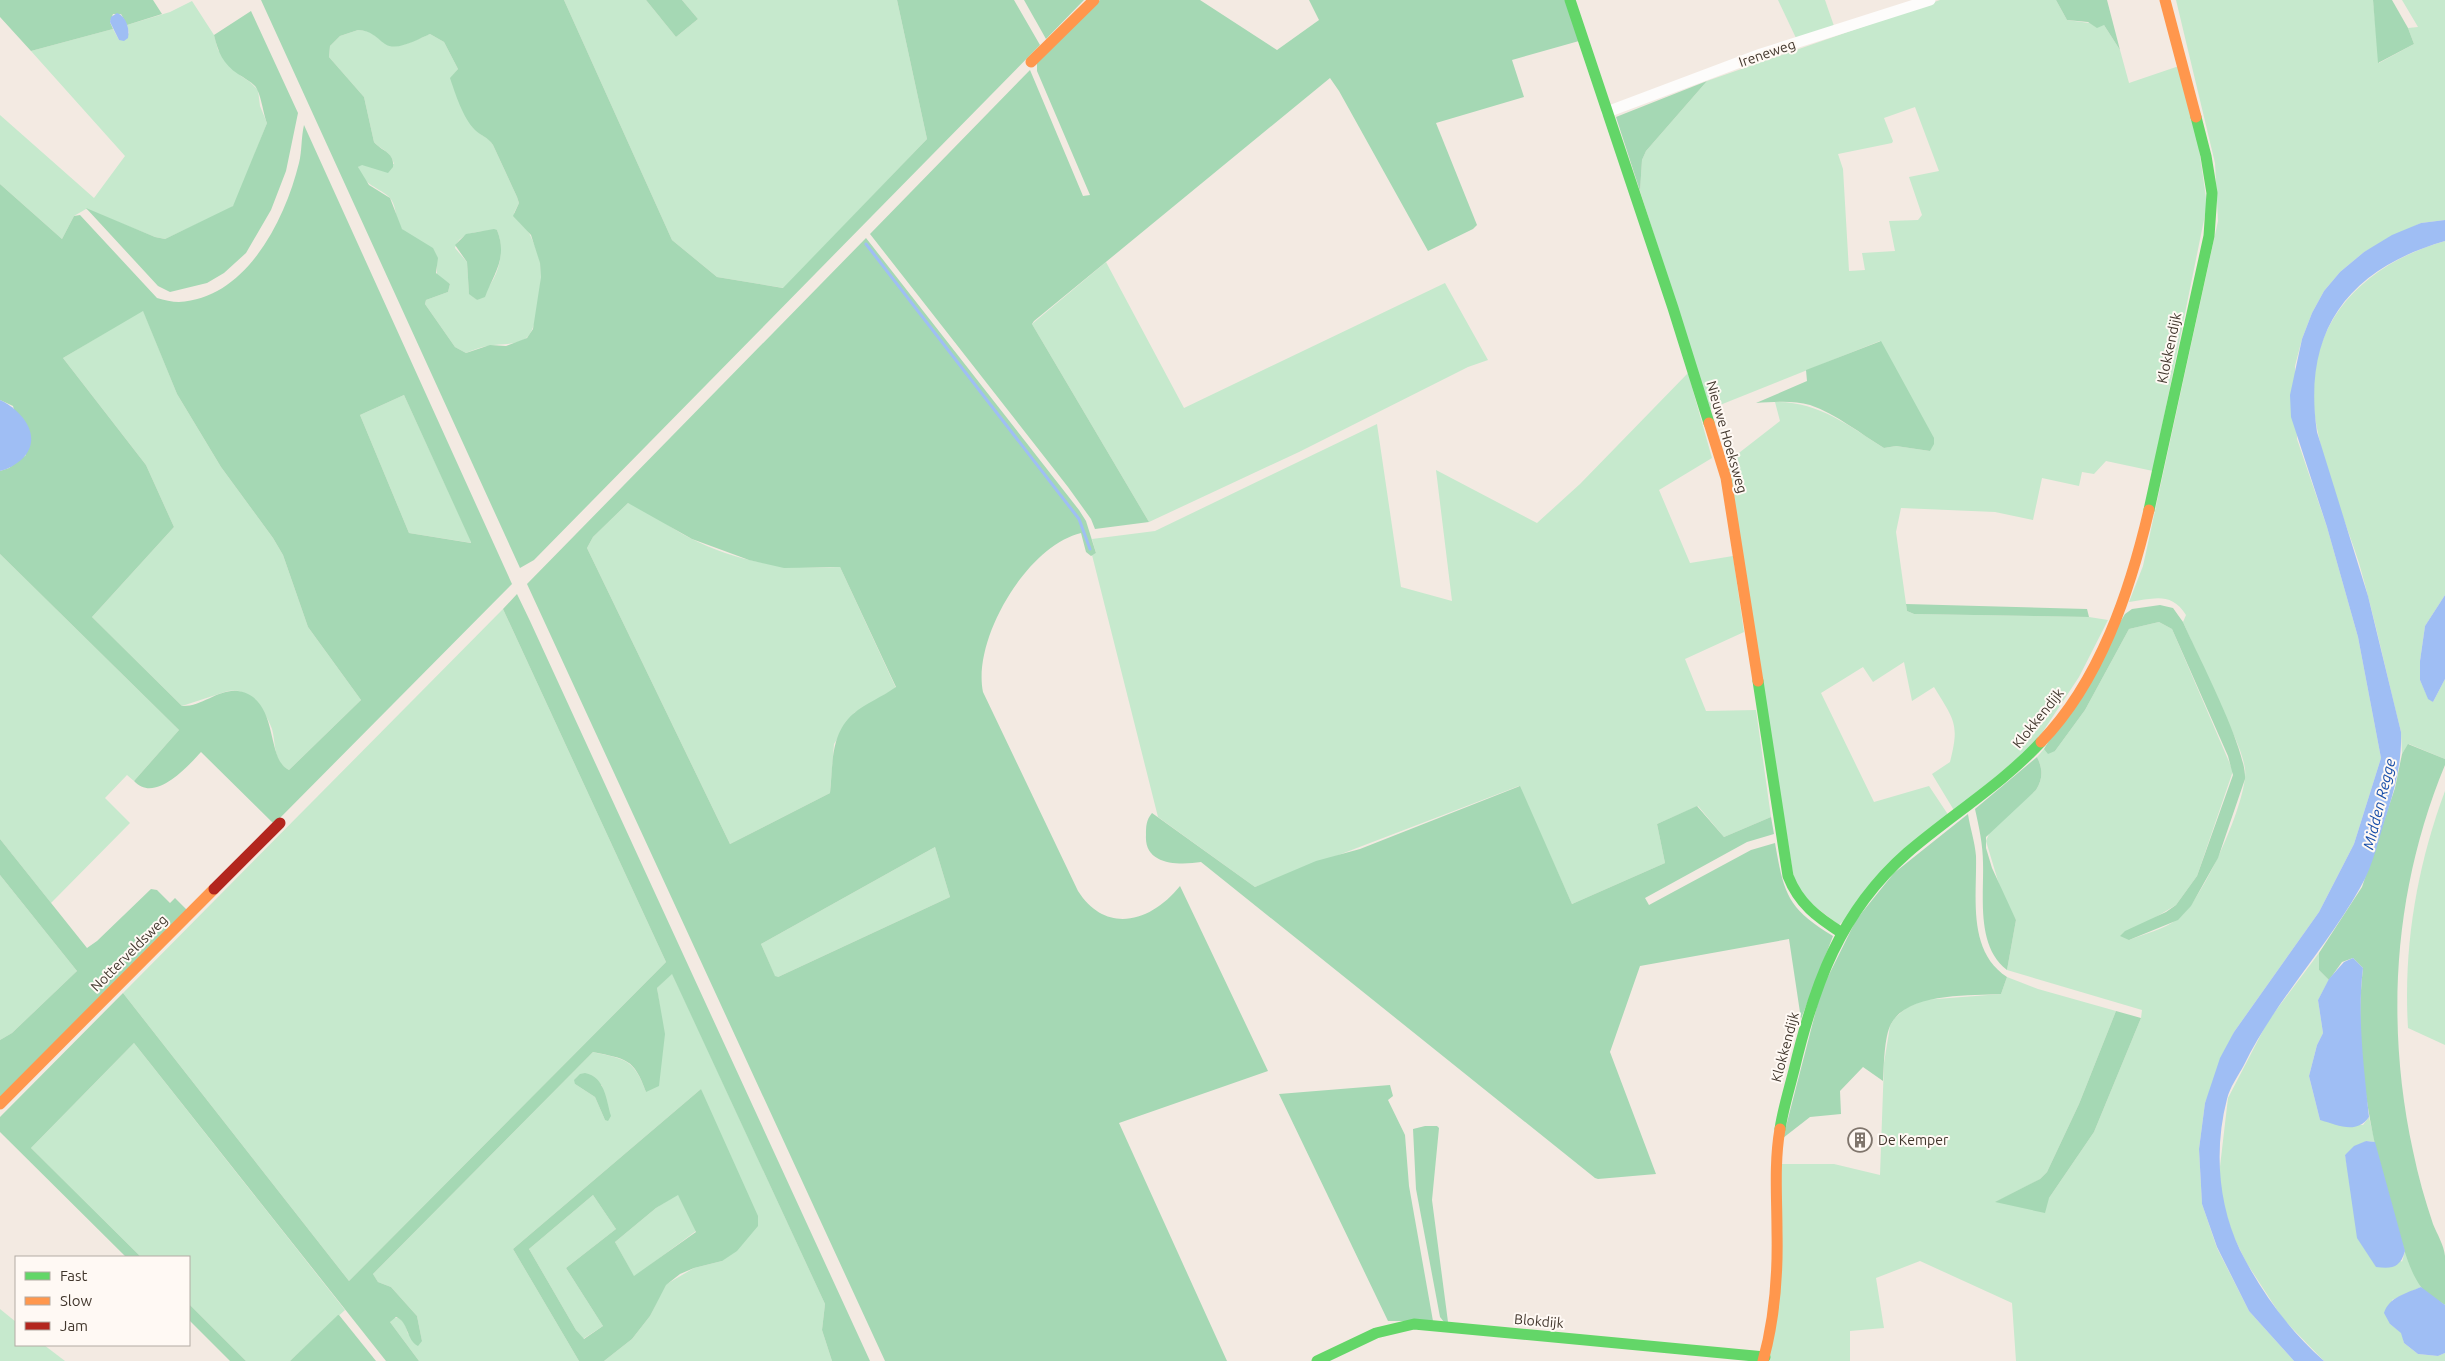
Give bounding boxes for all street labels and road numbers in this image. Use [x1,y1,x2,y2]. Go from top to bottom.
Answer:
street label: Ireneweg [1737,36,1797,70]
street label: Klokkendijk [2154,311,2184,385]
street label: Nieuwe Hoeksweg [1703,379,1751,495]
street label: Klokkendijk [2009,685,2067,751]
street label: Notterveldsweg [87,911,171,995]
street label: Klokkendijk [1768,1010,1802,1084]
street label: Blokdijk [1514,1311,1564,1331]

